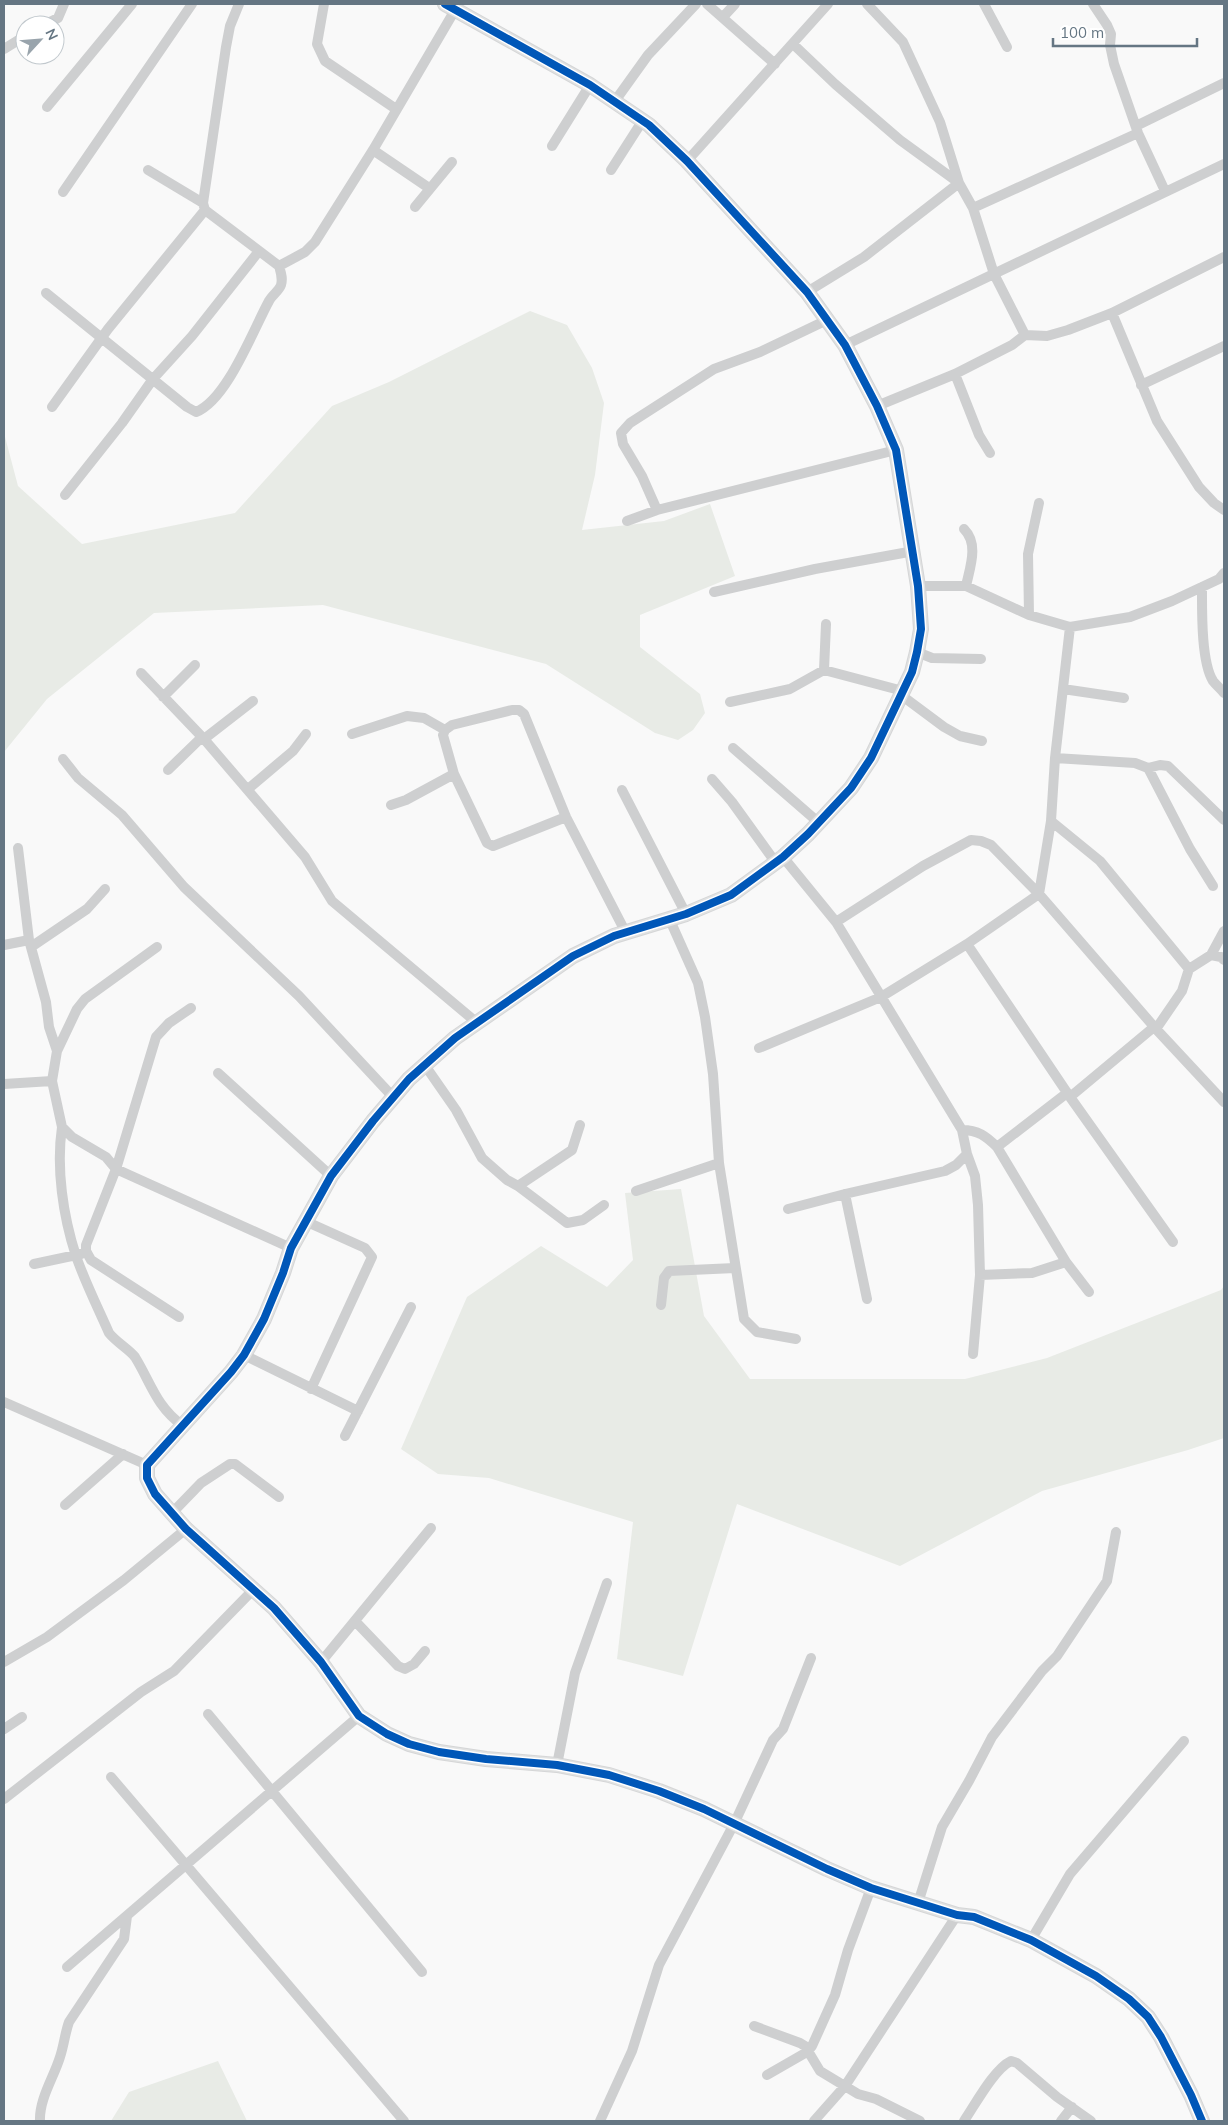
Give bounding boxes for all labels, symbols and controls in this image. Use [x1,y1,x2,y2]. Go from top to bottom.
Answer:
north arrow [15,15,65,65]
scale bar [1053,15,1197,47]
text: 100 m [1060,23,1104,42]
text: N [41,26,62,43]

